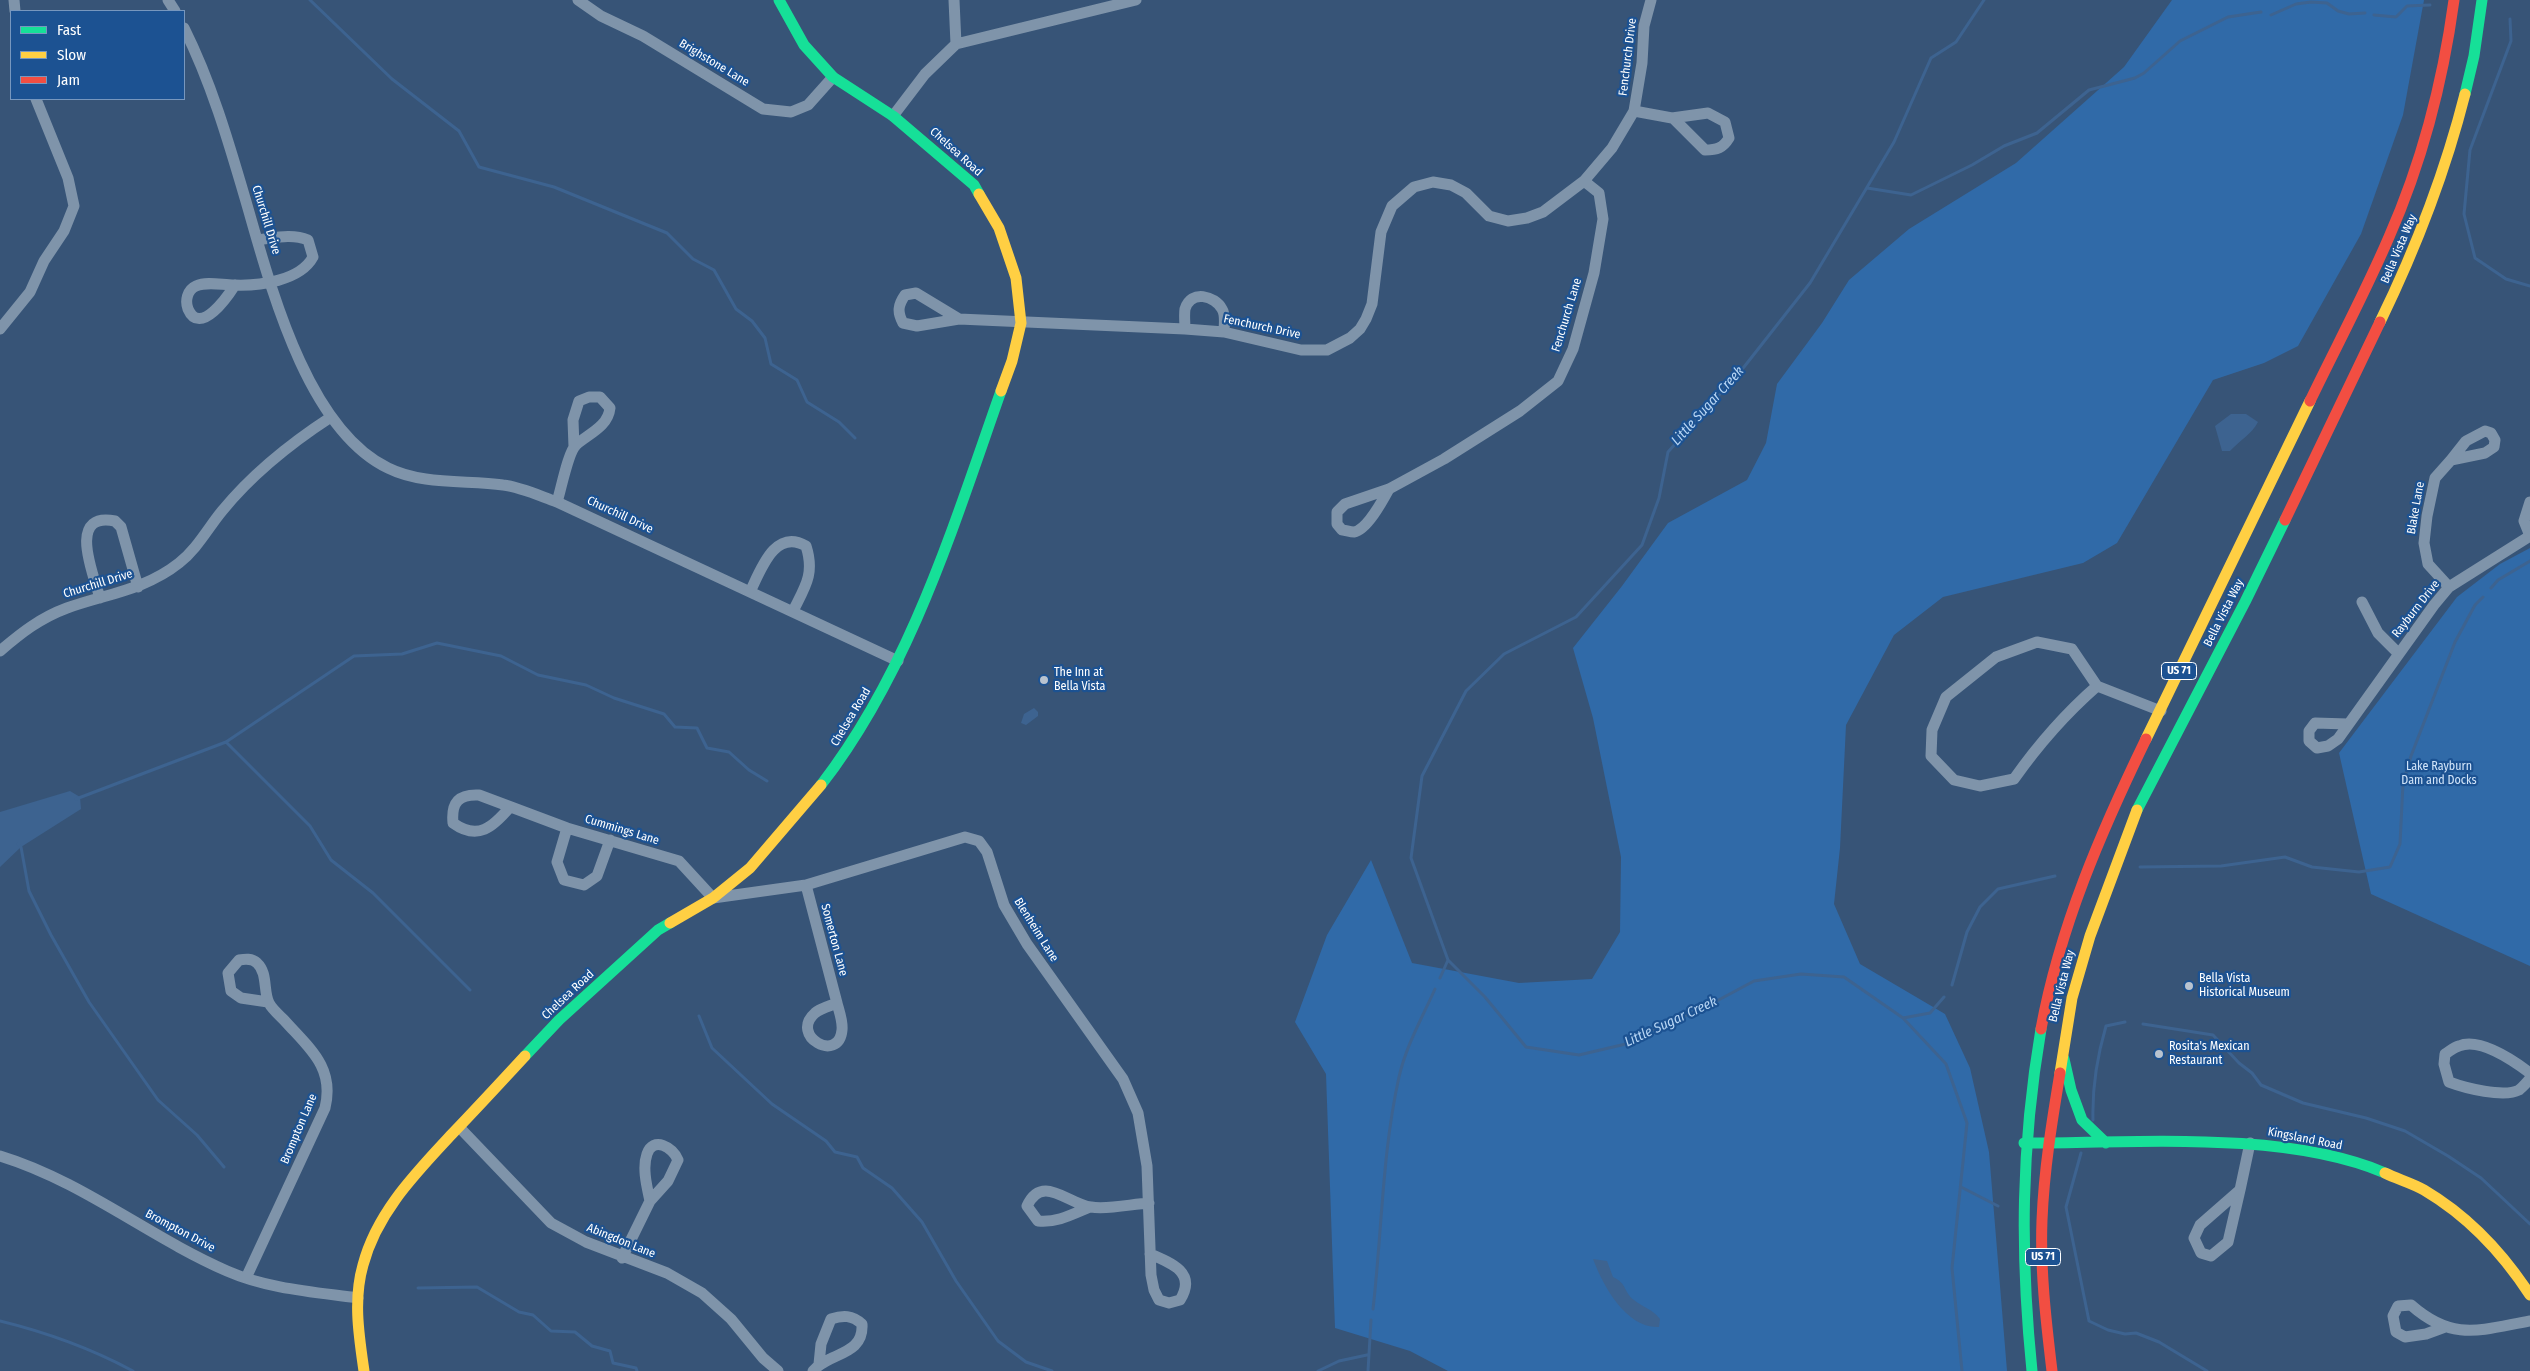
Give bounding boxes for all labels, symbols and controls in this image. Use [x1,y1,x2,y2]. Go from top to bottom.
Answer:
legend [10,10,185,100]
street label: Fenchurch Drive [1616,17,1640,97]
text: Fast [57,21,81,39]
street label: Brighstone Lane [676,36,752,90]
text: Slow [57,46,86,64]
text: Jam [57,71,80,89]
street label: Chelsea Road [927,125,985,179]
street label: Churchill Drive [249,184,283,256]
street label: Bella Vista Way [2378,212,2420,286]
street label: Fenchurch Lane [1549,276,1585,354]
street label: Fenchurch Drive [1222,312,1302,342]
water label: Little Sugar Creek [1668,363,1748,449]
street label: Blake Lane [2404,481,2428,535]
street label: Churchill Drive [585,493,655,537]
street label: Churchill Drive [62,567,134,601]
street label: Bella Vista Way [2201,577,2247,649]
street label: Rayburn Drive [2389,577,2443,641]
road number: US 71 [2162,662,2196,679]
place label: The Inn at Bella Vista [1054,666,1105,694]
marker: The Inn at Bella Vista [1038,674,1050,686]
street label: Chelsea Road [828,685,874,749]
park label: Lake Rayburn Dam and Docks [2401,760,2477,788]
street label: Cummings Lane [583,812,661,848]
street label: Blenheim Lane [1011,895,1061,965]
street label: Somerton Lane [817,902,851,978]
street label: Bella Vista Way [2046,948,2078,1024]
street label: Chelsea Road [539,967,597,1023]
place label: Bella Vista Historical Museum [2199,972,2290,1000]
marker: Bella Vista Historical Museum [2183,980,2195,992]
water label: Little Sugar Creek [1622,993,1720,1051]
place label: Rosita's Mexican Restaurant [2169,1040,2250,1068]
marker: Rosita's Mexican Restaurant [2153,1048,2165,1060]
street label: Brompton Lane [278,1092,320,1166]
street label: Kingsland Road [2266,1125,2344,1153]
street label: Brompton Drive [143,1207,217,1255]
street label: Abingdon Lane [585,1221,657,1261]
road number: US 71 [2026,1248,2060,1266]

